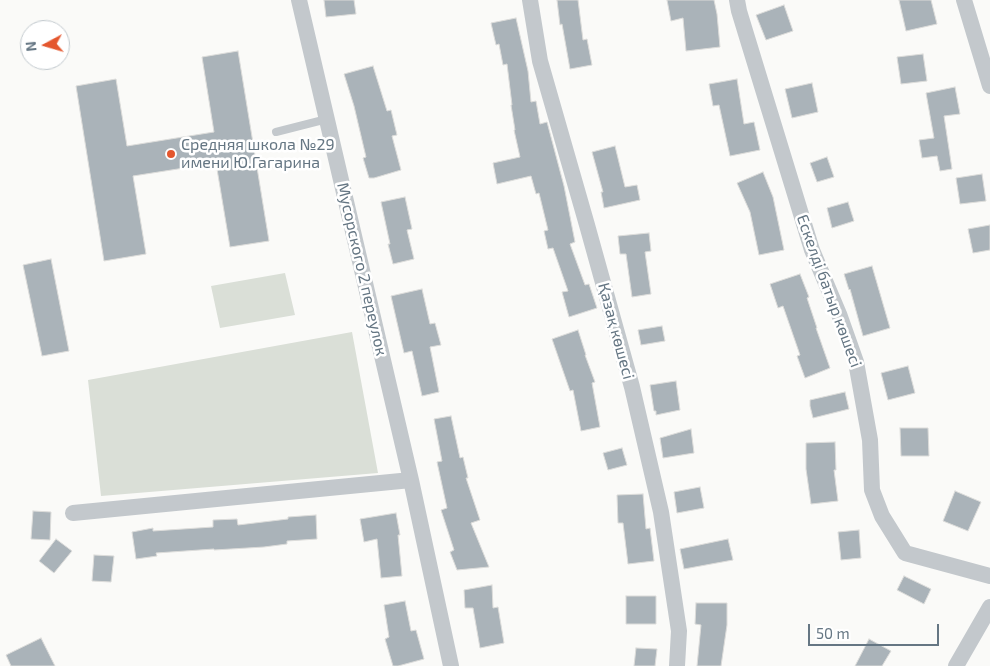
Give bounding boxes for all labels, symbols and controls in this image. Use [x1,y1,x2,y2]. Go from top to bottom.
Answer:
north arrow [20,20,70,70]
text: N [22,41,40,52]
place label: Средняя школа №29 имени Ю.Гагарина [181,135,335,173]
marker: Средняя школа №29 имени Ю.Гагарина [165,148,177,160]
street label: Мусорского 2 переулок [333,181,391,357]
street label: Ескелді батыр көшесі [792,212,866,370]
street label: Қазақ көшесі [594,281,638,381]
scale bar [810,614,941,646]
text: 50 m [816,624,850,642]

